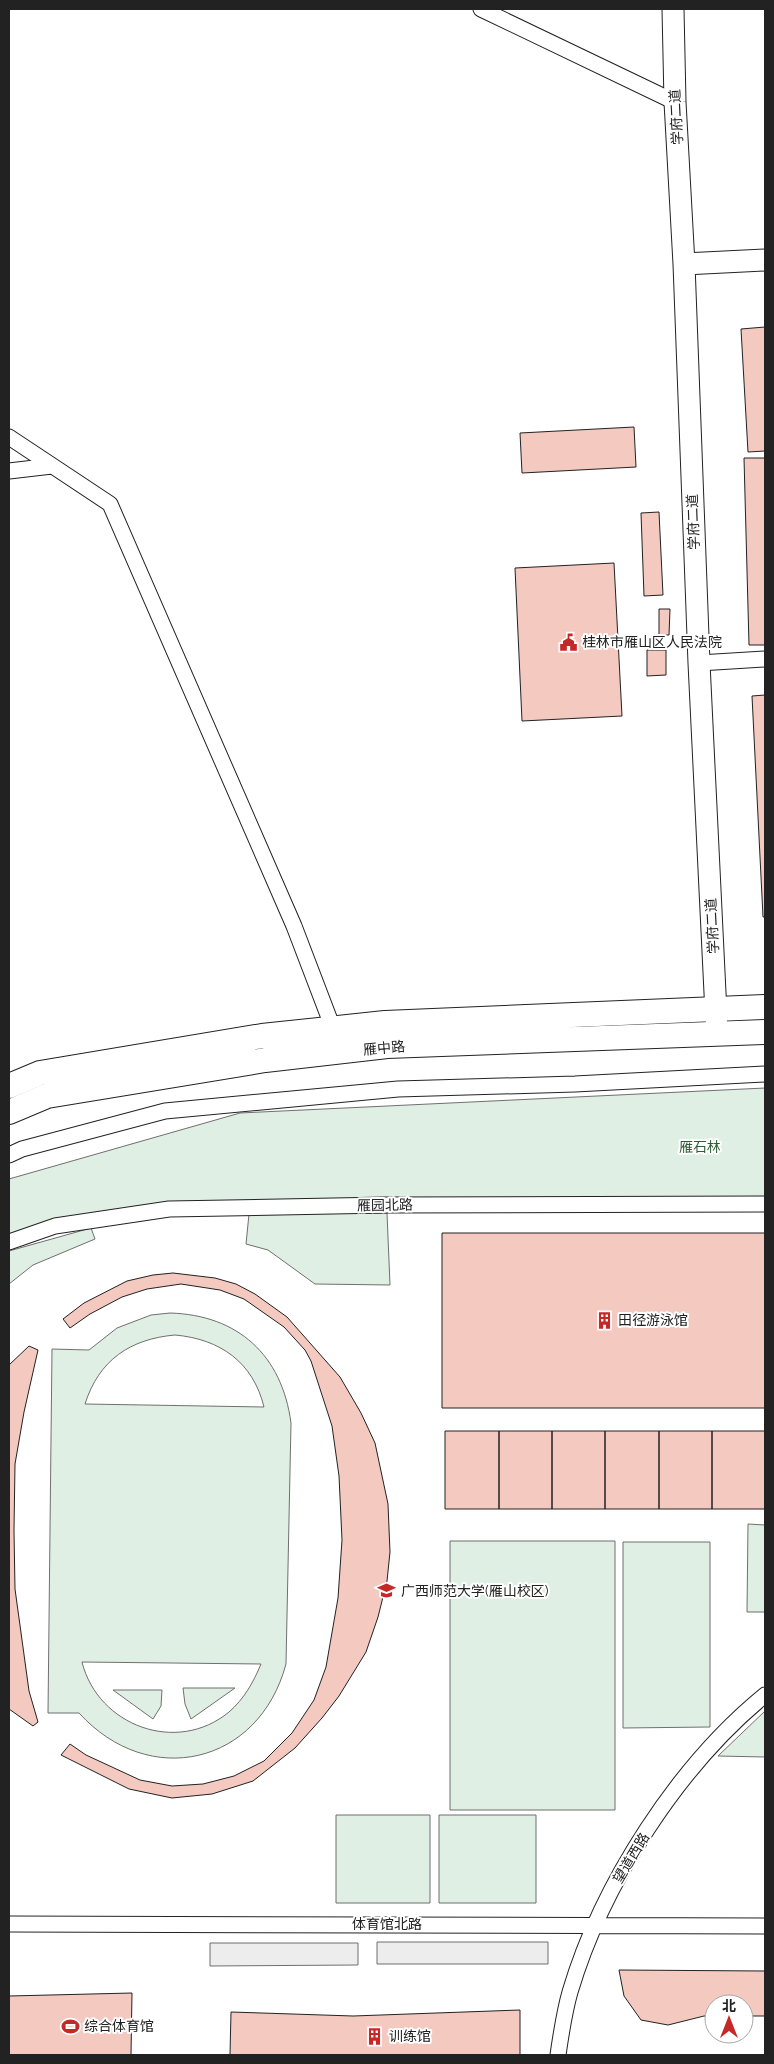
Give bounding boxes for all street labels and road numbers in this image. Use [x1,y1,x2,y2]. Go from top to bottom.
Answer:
street label: 学府二道 [667,89,685,145]
street label: 学府二道 [684,494,702,550]
street label: 学府二道 [703,898,721,954]
street label: 雁中路 [362,1038,406,1058]
street label: 雁园北路 [357,1197,413,1213]
street label: 望道西路 [610,1830,652,1886]
street label: 体育馆北路 [352,1916,422,1932]

